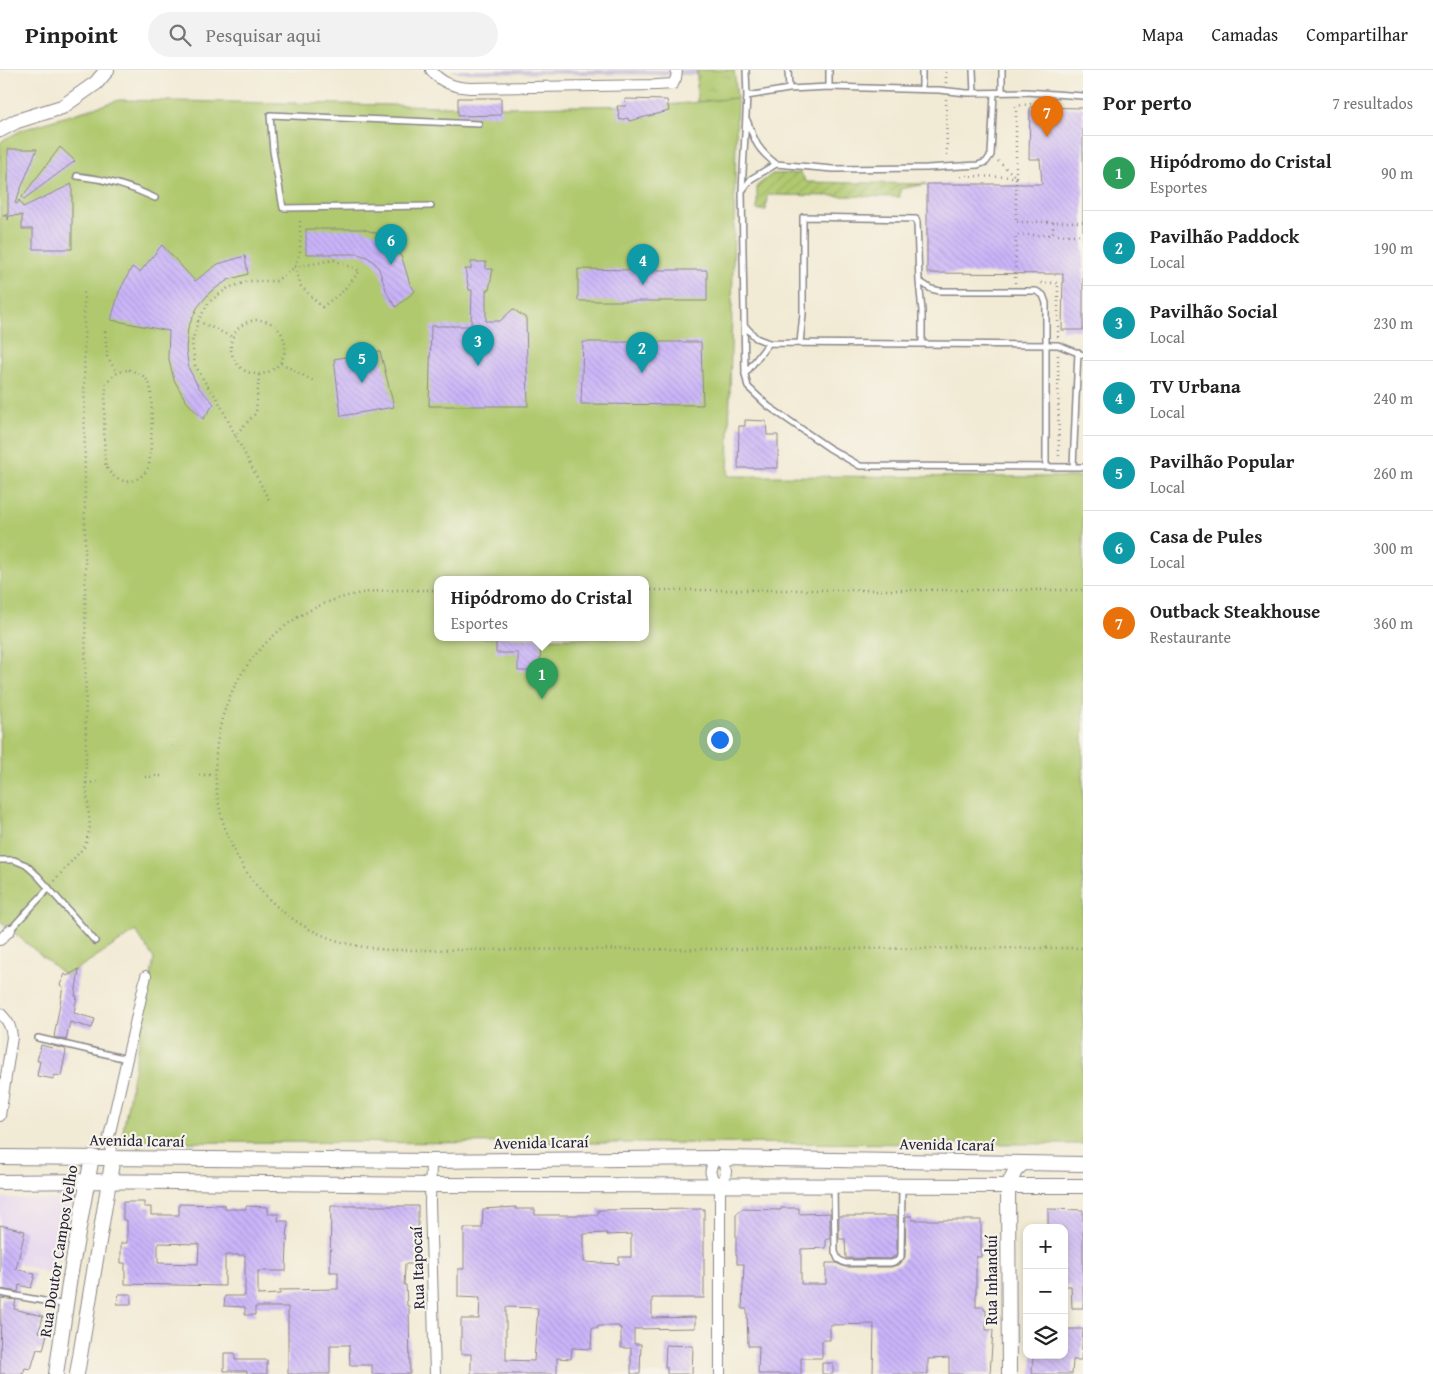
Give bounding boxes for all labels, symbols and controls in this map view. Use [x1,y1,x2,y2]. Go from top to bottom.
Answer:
search box [148,12,498,57]
text: Pinpoint [25,17,118,52]
icon: search [166,21,194,49]
text: Pesquisar aqui [206,21,321,49]
text: Mapa [1142,21,1183,48]
text: Camadas [1211,21,1278,48]
text: Compartilhar [1306,21,1408,48]
text: Por perto [1103,87,1192,118]
text: 7 resultados [1332,91,1413,115]
pin: 7 [1031,96,1063,137]
text: Hipódromo do Cristal [1150,147,1332,175]
text: 1 [1115,161,1123,185]
text: 90 m [1381,161,1413,185]
text: Esportes [1150,175,1207,199]
text: Pavilhão Paddock [1150,222,1299,250]
pin: 6 [375,224,407,265]
text: 2 [1115,236,1123,260]
text: 190 m [1373,236,1413,260]
pin: 4 [627,244,659,285]
text: Local [1150,250,1185,274]
text: Pavilhão Social [1150,297,1278,325]
text: 3 [1115,311,1123,335]
text: 230 m [1373,311,1413,335]
pin: 3 [462,325,494,366]
text: Local [1150,325,1185,349]
pin: 2 [626,332,658,373]
pin: 5 [346,342,378,383]
text: TV Urbana [1150,372,1241,400]
text: 4 [1115,386,1123,410]
text: 240 m [1373,386,1413,410]
text: Local [1150,400,1185,424]
text: Pavilhão Popular [1150,447,1295,475]
text: 5 [1115,461,1123,485]
text: 260 m [1373,461,1413,485]
text: Local [1150,475,1185,499]
text: Casa de Pules [1150,522,1262,550]
text: 6 [1115,536,1123,560]
text: 300 m [1373,536,1413,560]
text: Local [1150,550,1185,574]
popup [434,576,649,641]
text: Hipódromo do Cristal [451,583,632,611]
text: Outback Steakhouse [1150,597,1320,625]
text: Esportes [451,611,508,635]
text: 7 [1115,611,1123,635]
text: 360 m [1373,611,1413,635]
text: Restaurante [1150,625,1231,649]
pin: 1 [526,658,558,699]
your location [707,727,733,753]
street label: Avenida Icaraí [89,1127,185,1153]
street label: Avenida Icaraí [493,1129,589,1155]
street label: Avenida Icaraí [899,1131,995,1157]
street label: Rua Doutor Campos Velho [33,1163,83,1339]
map controls [1023,1224,1068,1359]
button: + [1023,1224,1068,1269]
street label: Rua Itapocaí [404,1226,430,1310]
street label: Rua Inhanduí [979,1234,1003,1325]
button: − [1023,1269,1068,1314]
button: layers [1023,1314,1068,1359]

